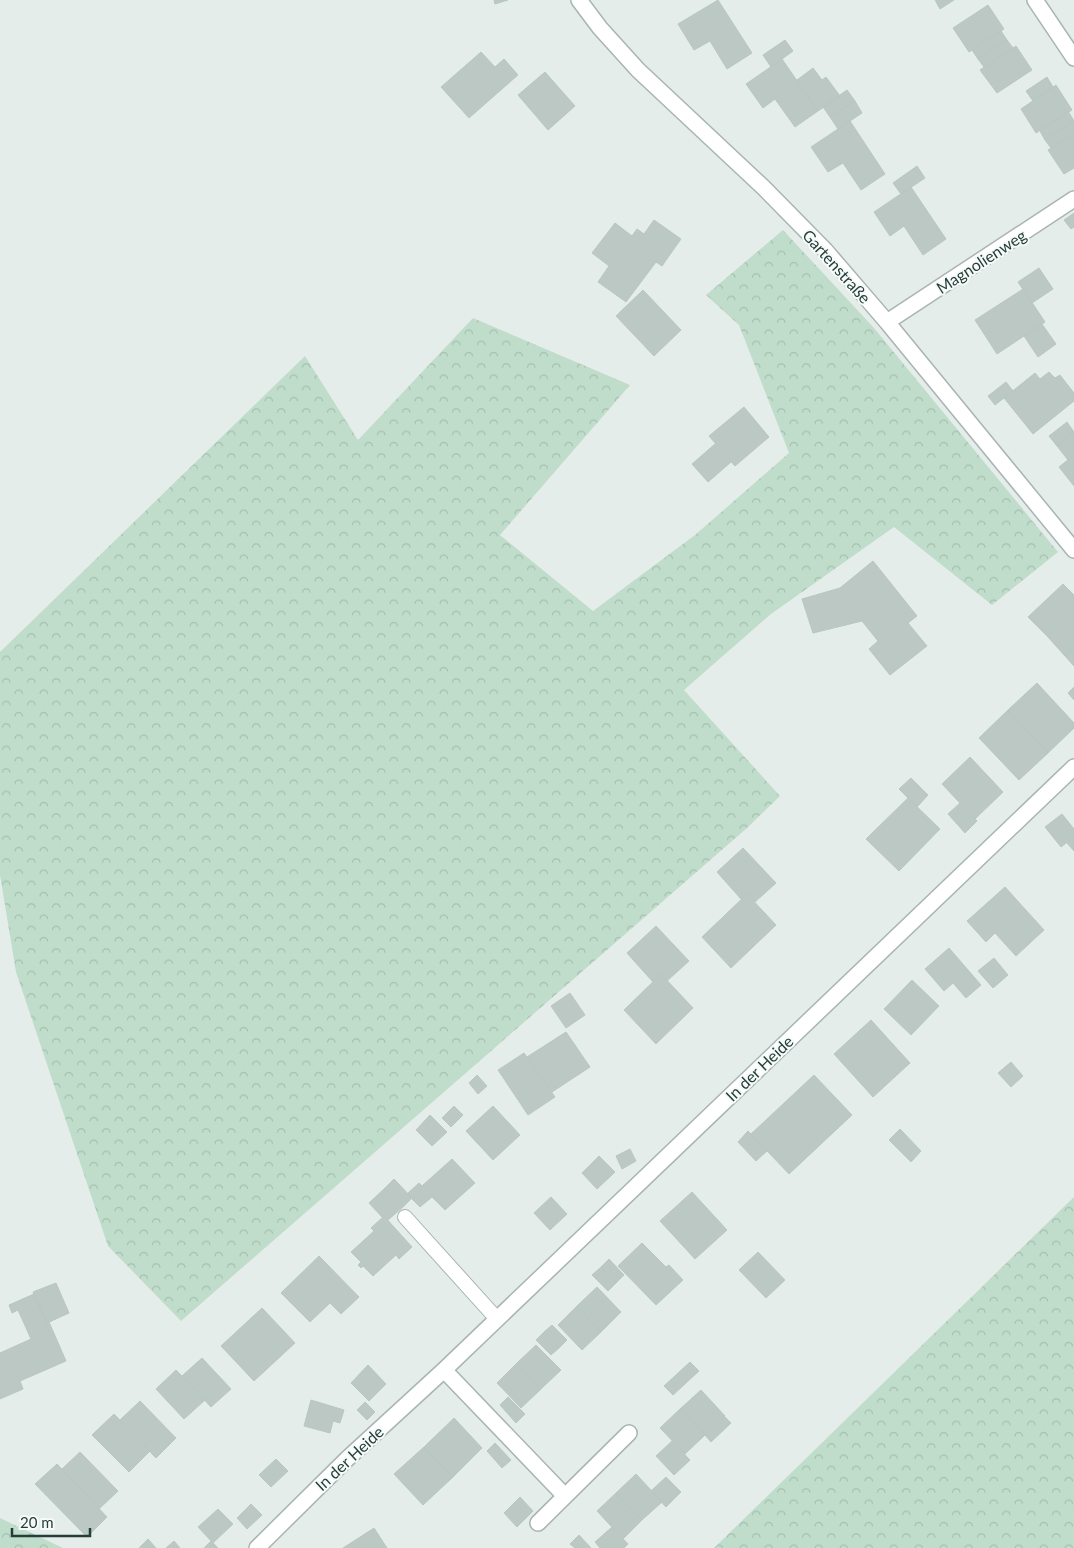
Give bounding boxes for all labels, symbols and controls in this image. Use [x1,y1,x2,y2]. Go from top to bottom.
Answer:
street label: Gartenstraße [799,225,875,307]
street label: Magnolienweg [933,225,1029,297]
street label: In der Heide [721,1031,797,1105]
street label: In der Heide [311,1422,387,1494]
scale bar [12,1506,90,1538]
text: 20 m [20,1513,54,1531]

